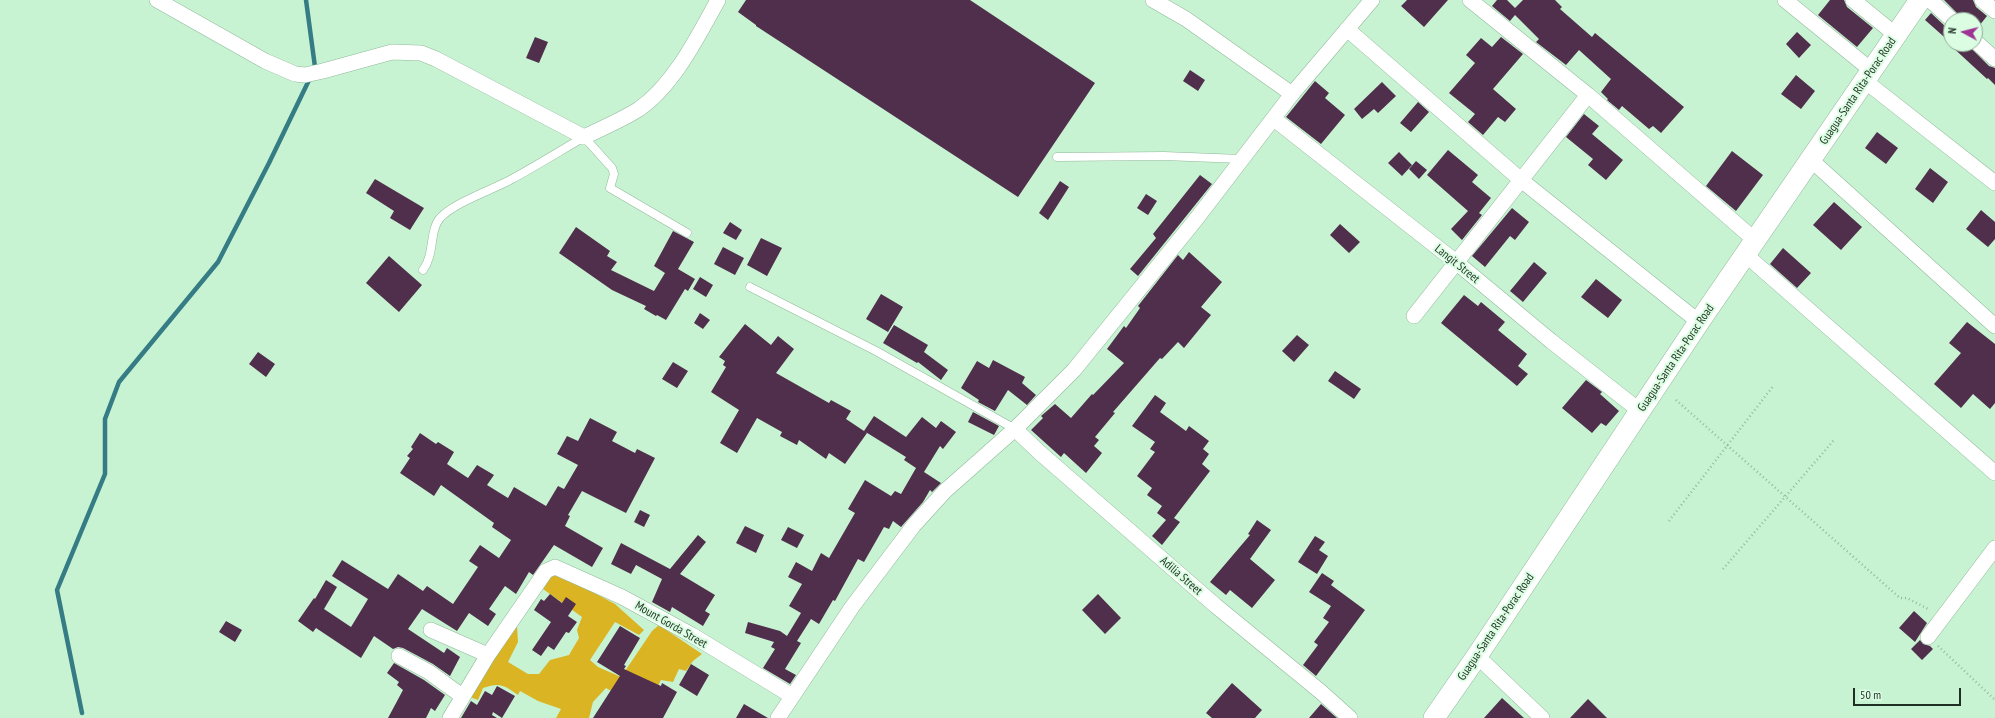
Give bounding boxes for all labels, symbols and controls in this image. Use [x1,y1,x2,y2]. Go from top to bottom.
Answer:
north arrow [1943,12,1983,52]
text: N [1945,27,1959,34]
street label: Guagua-Santa Rita-Porac Road [1817,35,1899,147]
street label: Langit Street [1432,242,1482,286]
street label: Guagua-Santa Rita-Porac Road [1635,302,1717,414]
street label: Adilia Street [1157,554,1205,598]
street label: Guagua-Santa Rita-Porac Road [1455,571,1537,683]
street label: Mount Gorda Street [632,599,710,651]
scale bar [1855,680,1963,706]
text: 50 m [1860,687,1881,702]

